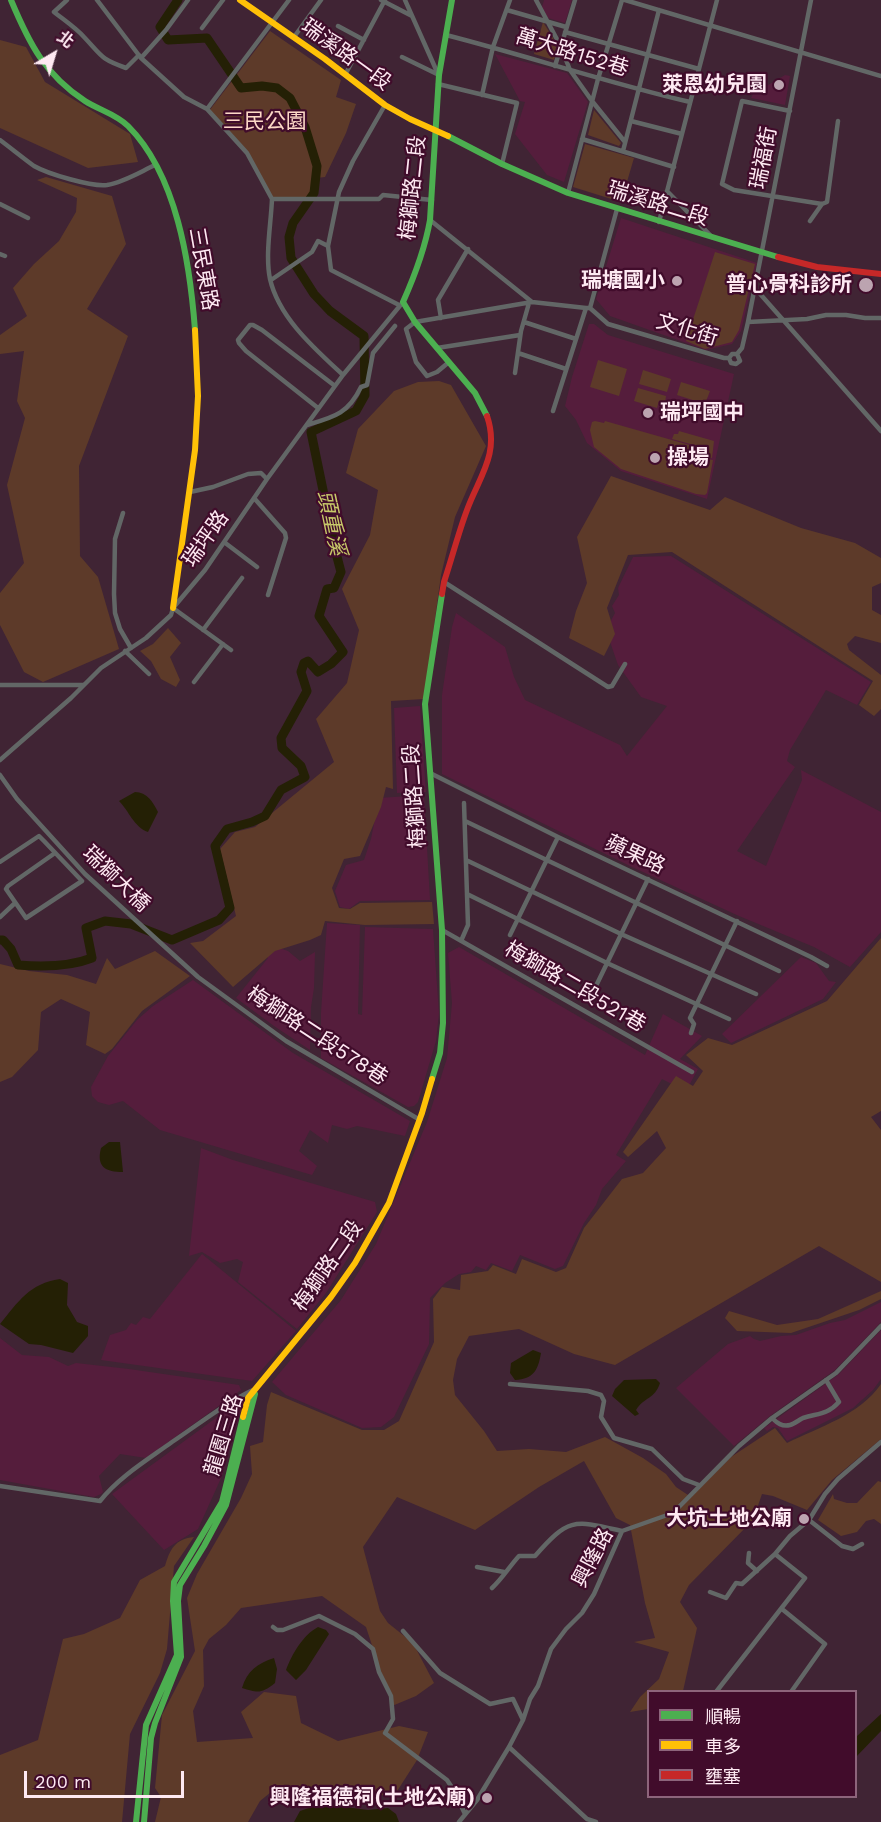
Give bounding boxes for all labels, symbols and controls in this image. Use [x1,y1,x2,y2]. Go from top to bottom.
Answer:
street label: 瑞溪路一段 [296,14,396,96]
north arrow [24,24,84,84]
street label: 萬大路152巷 [513,24,631,82]
text: 北 [53,27,78,52]
place label: 萊恩幼兒園 [662,72,767,98]
marker: 萊恩幼兒園 [772,78,786,92]
park label: 三民公園 [223,109,307,135]
street label: 瑞福街 [746,125,782,191]
street label: 梅獅路二段 [395,134,431,242]
street label: 瑞溪路二段 [604,177,712,231]
street label: 三民東路 [183,225,223,313]
place label: 瑞塘國小 [581,268,665,294]
place label: 普心骨科診所 [726,272,852,298]
marker: 瑞塘國小 [670,274,684,288]
marker: 普心骨科診所 [857,276,875,294]
street label: 文化街 [653,309,721,351]
place label: 瑞坪國中 [660,400,744,426]
marker: 瑞坪國中 [641,406,655,420]
place label: 操場 [667,445,709,471]
marker: 操場 [648,451,662,465]
water label: 頭重溪 [311,488,351,558]
street label: 瑞坪路 [178,506,234,572]
street label: 梅獅路二段 [399,743,431,849]
street label: 蘋果路 [601,830,669,880]
street label: 瑞獅大橋 [77,841,155,917]
street label: 梅獅路二段521巷 [500,936,650,1038]
street label: 梅獅路二段578巷 [242,981,392,1091]
street label: 梅獅路二段 [288,1216,368,1316]
street label: 龍園三路 [200,1391,248,1479]
place label: 大坑土地公廟 [666,1506,792,1532]
marker: 大坑土地公廟 [797,1512,811,1526]
street label: 興隆路 [567,1524,619,1592]
legend [647,1690,857,1798]
text: 順暢 [705,1706,741,1727]
text: 車多 [705,1736,741,1757]
scale bar [27,1759,188,1797]
text: 壅塞 [705,1766,741,1787]
text: 200 m [35,1771,91,1792]
place label: 興隆福德祠(土地公廟) [270,1785,475,1811]
marker: 興隆福德祠(土地公廟) [480,1791,494,1805]

